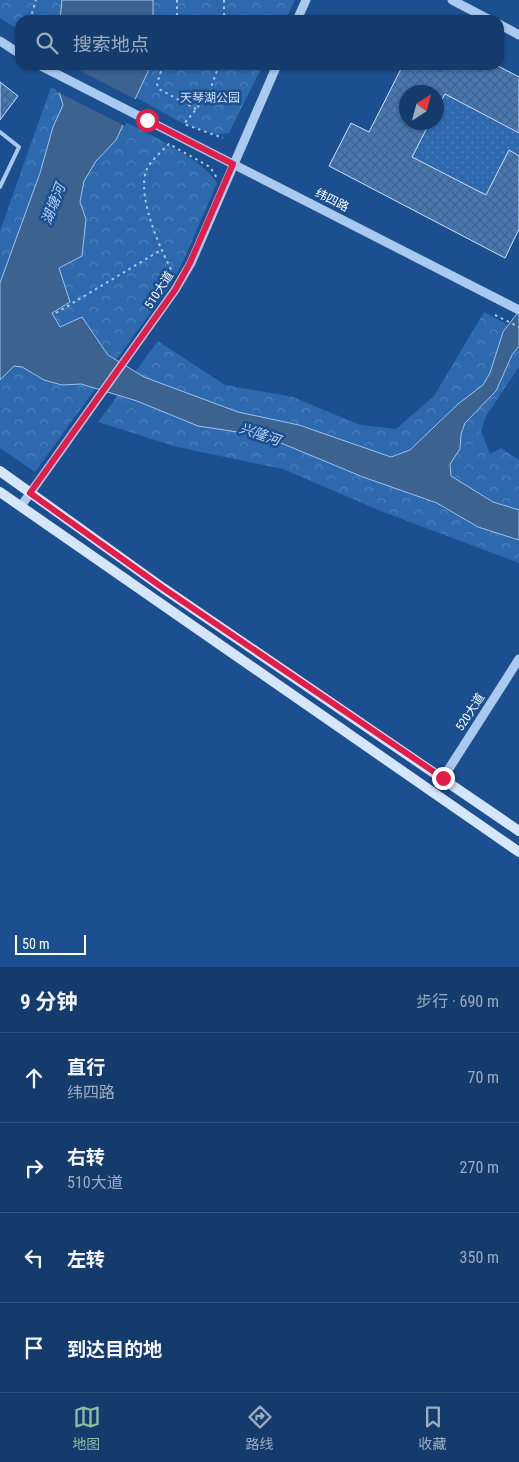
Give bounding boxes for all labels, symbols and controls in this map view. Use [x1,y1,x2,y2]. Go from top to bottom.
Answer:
search box [15,15,504,70]
icon: search [33,29,61,57]
text: 搜索地点 [73,33,149,56]
north arrow [399,85,444,130]
park label: 天琴湖公园 [180,91,240,105]
route start [136,109,159,132]
water label: 湖塘河 [38,179,69,226]
street label: 纬四路 [313,186,351,214]
street label: 510大道 [142,269,176,311]
water label: 兴隆河 [238,420,285,449]
street label: 520大道 [453,691,487,733]
route end [432,767,455,790]
scale bar [15,932,86,955]
text: 50 m [22,936,50,952]
text: 9 分钟 [20,990,77,1014]
text: 步行 · 690 m [416,992,499,1011]
text: 直行 [67,1056,105,1079]
icon: ahead [20,1064,48,1092]
text: 70 m [467,1068,499,1087]
text: 纬四路 [67,1083,115,1102]
text: 右转 [67,1146,105,1169]
icon: right [20,1154,48,1182]
text: 270 m [460,1158,499,1177]
text: 510大道 [67,1173,123,1192]
icon: left [20,1244,48,1272]
text: 左转 [67,1248,105,1271]
text: 350 m [460,1248,499,1267]
icon: arrive [20,1334,48,1362]
text: 到达目的地 [67,1338,162,1361]
tab: 地图 [73,1403,101,1453]
tab: 路线 [246,1403,274,1453]
tab: 收藏 [419,1403,447,1453]

